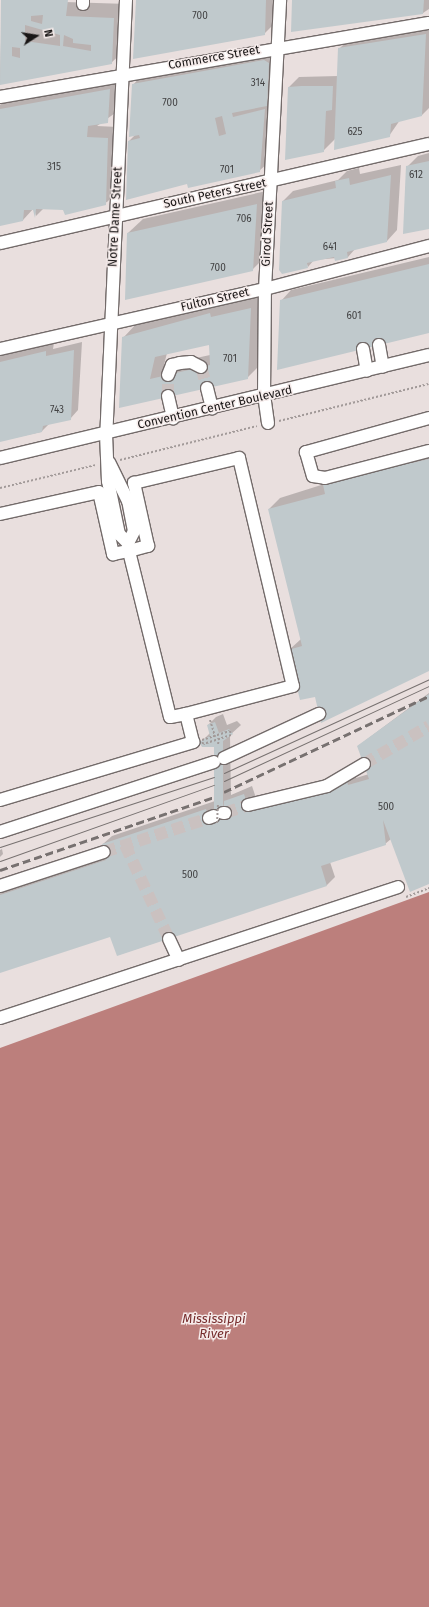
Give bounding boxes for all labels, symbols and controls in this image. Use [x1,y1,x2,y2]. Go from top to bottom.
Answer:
house number: 700 [192,11,208,23]
north arrow [16,16,56,56]
text: N [41,28,55,38]
street label: Commerce Street [167,43,261,73]
house number: 314 [251,78,265,90]
house number: 700 [162,98,178,110]
house number: 625 [347,127,363,139]
house number: 315 [47,162,61,174]
house number: 701 [220,165,234,177]
street label: Notre Dame Street [106,167,126,267]
house number: 612 [409,170,423,182]
street label: South Peters Street [162,176,268,212]
street label: Girod Street [259,201,277,267]
house number: 706 [236,214,252,226]
house number: 641 [323,242,337,254]
house number: 700 [210,263,226,275]
street label: Fulton Street [179,285,251,315]
house number: 601 [347,311,361,323]
house number: 701 [223,354,237,366]
street label: Convention Center Boulevard [136,383,294,433]
house number: 743 [50,405,64,417]
house number: 500 [378,802,394,814]
house number: 500 [182,870,198,882]
water label: Mississippi River [182,1312,246,1343]

